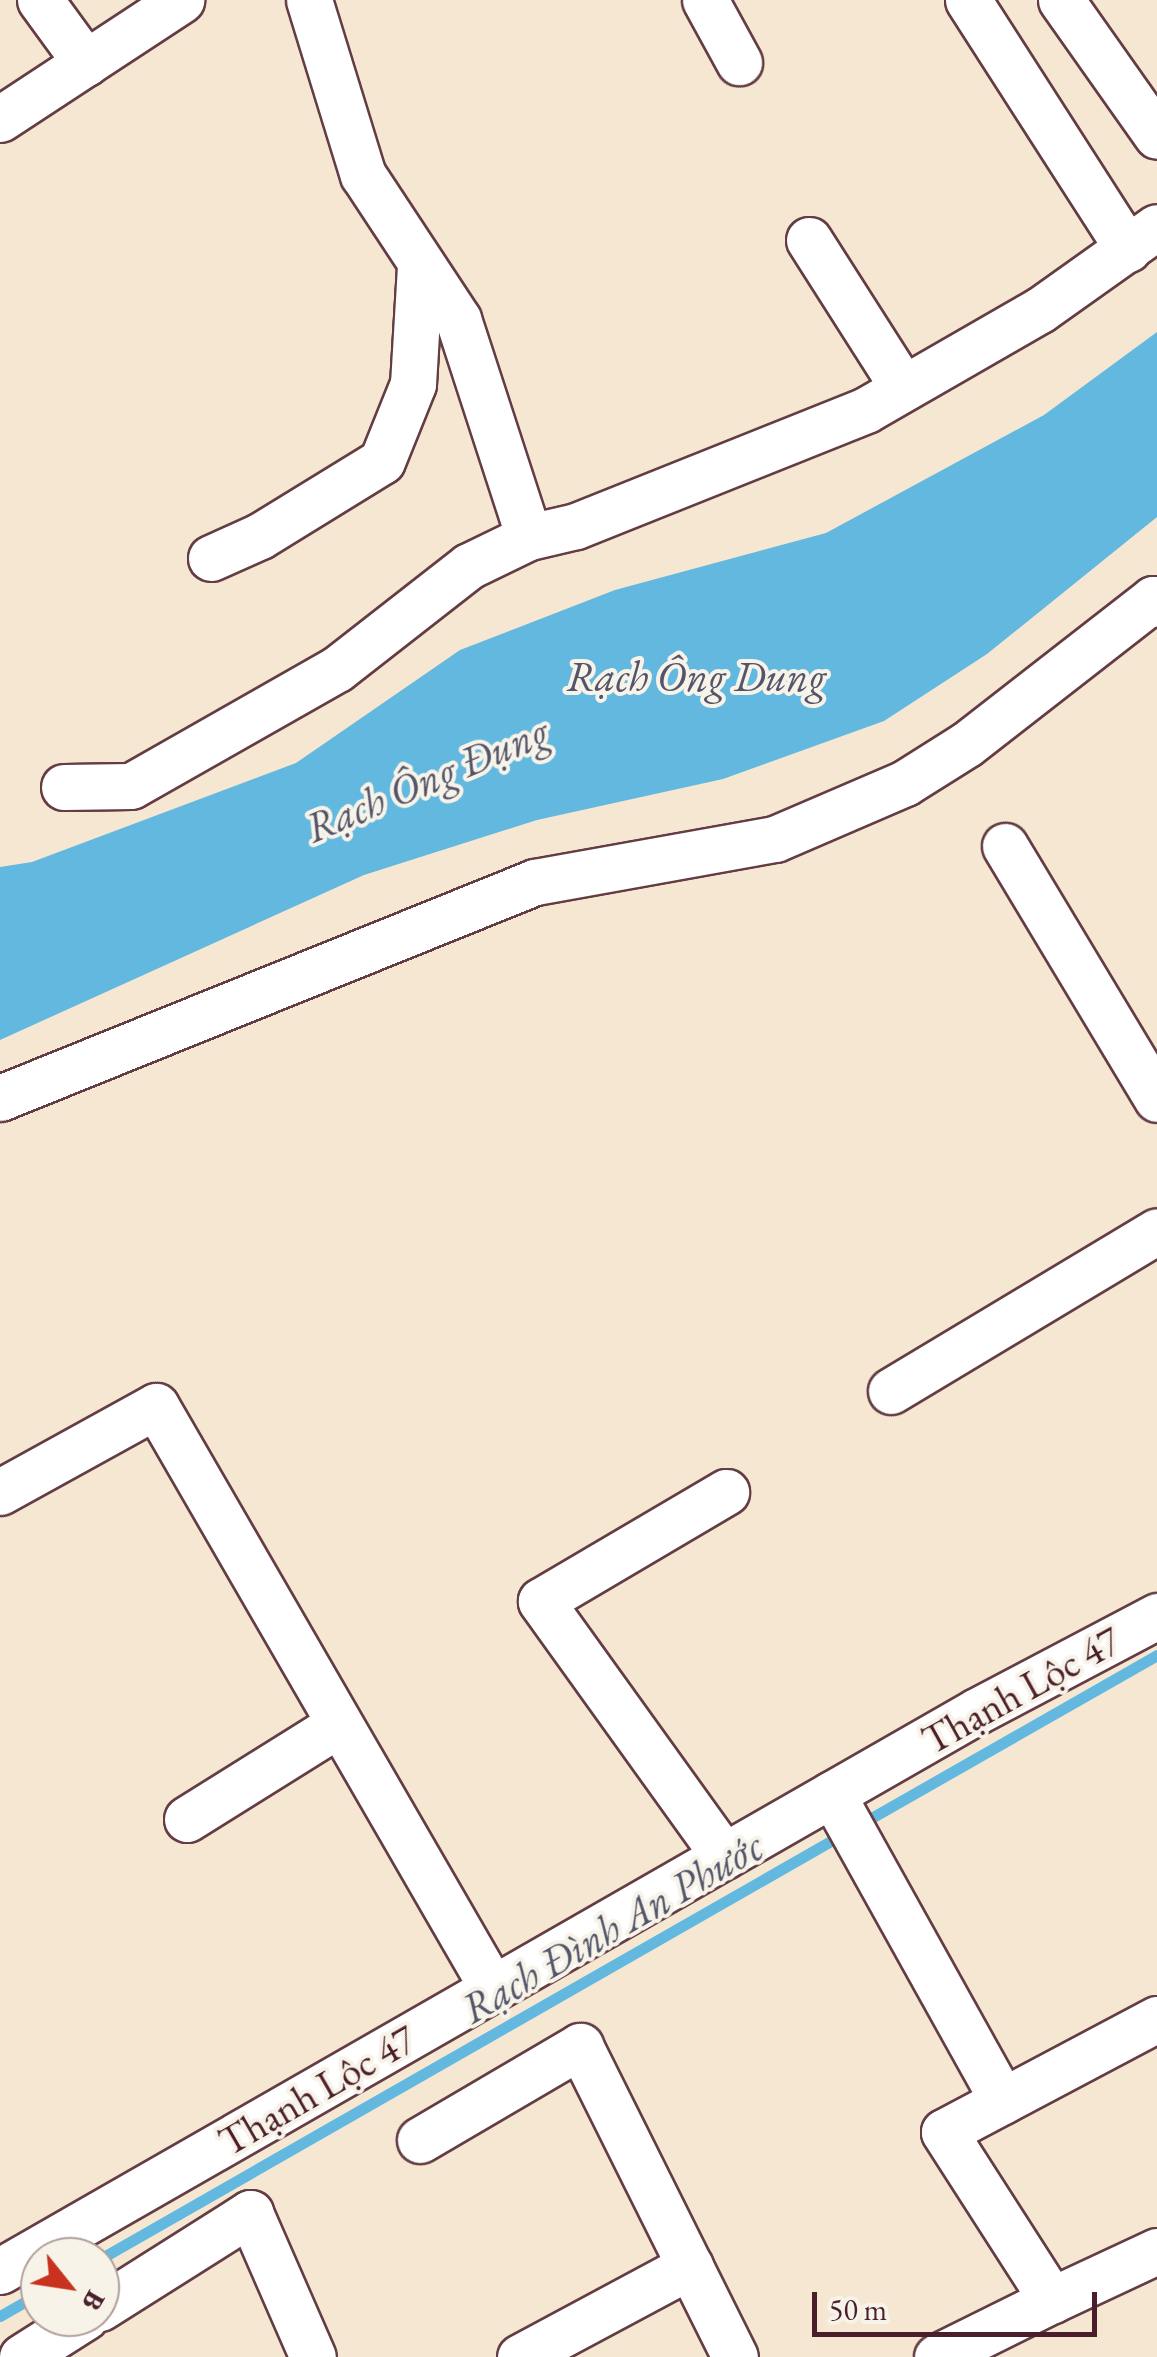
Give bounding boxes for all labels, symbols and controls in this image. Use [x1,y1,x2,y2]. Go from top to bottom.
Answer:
water label: Rạch Ông Dung [566,652,826,702]
water label: Rạch Ông Đụng [298,706,556,854]
street label: Thạnh Lộc 47 [914,1616,1128,1764]
water label: Rạch Đình An Phước [452,1821,772,2035]
street label: Thạnh Lộc 47 [210,2014,424,2166]
north arrow [20,2237,120,2337]
scale bar [817,2272,1102,2334]
text: B [74,2284,114,2318]
text: 50 m [829,2290,887,2329]

